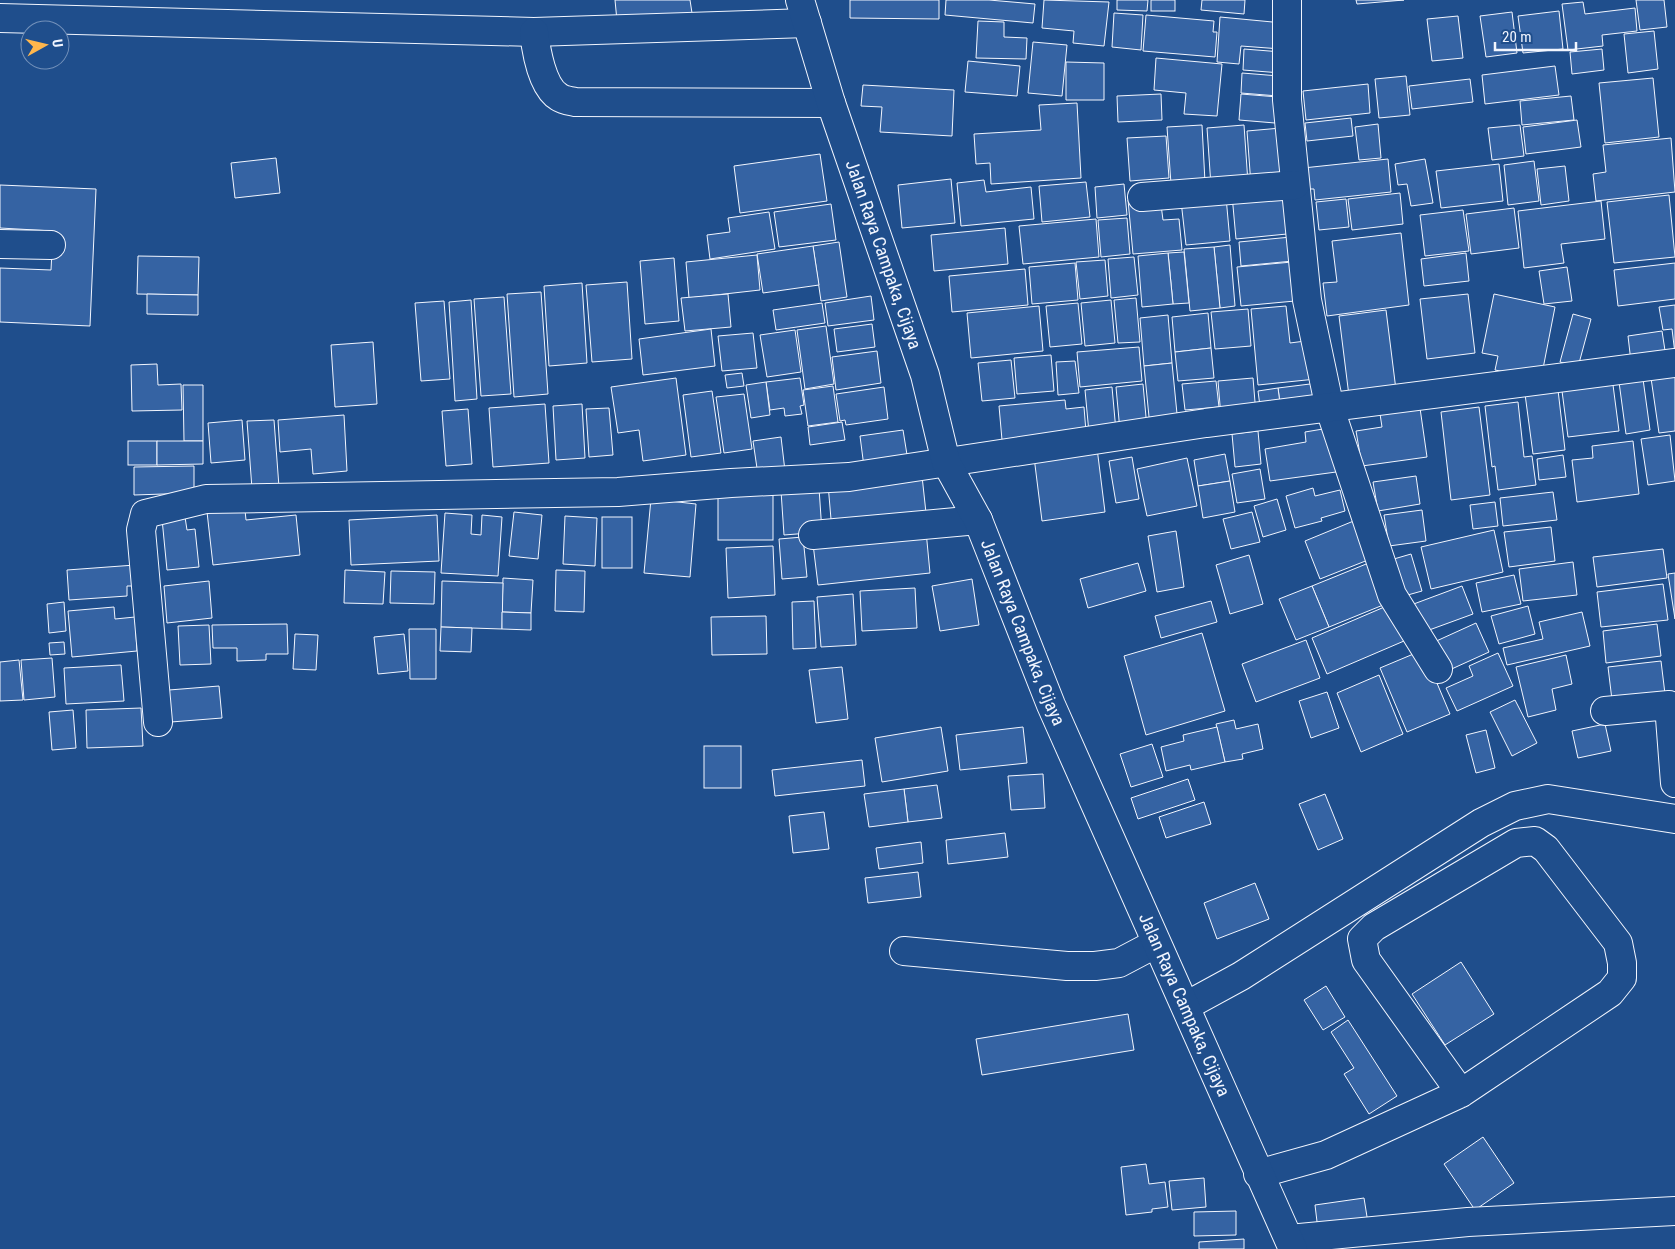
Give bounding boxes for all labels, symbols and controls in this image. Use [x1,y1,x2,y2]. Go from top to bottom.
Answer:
north arrow [20,20,70,70]
scale bar [1495,20,1576,52]
text: 20 m [1502,28,1532,46]
text: U [49,38,66,48]
street label: Jalan Raya Campaka, Cijaya [842,157,926,352]
street label: Jalan Raya Campaka, Cijaya [977,536,1070,728]
street label: Jalan Raya Campaka, Cijaya [1135,910,1235,1099]

